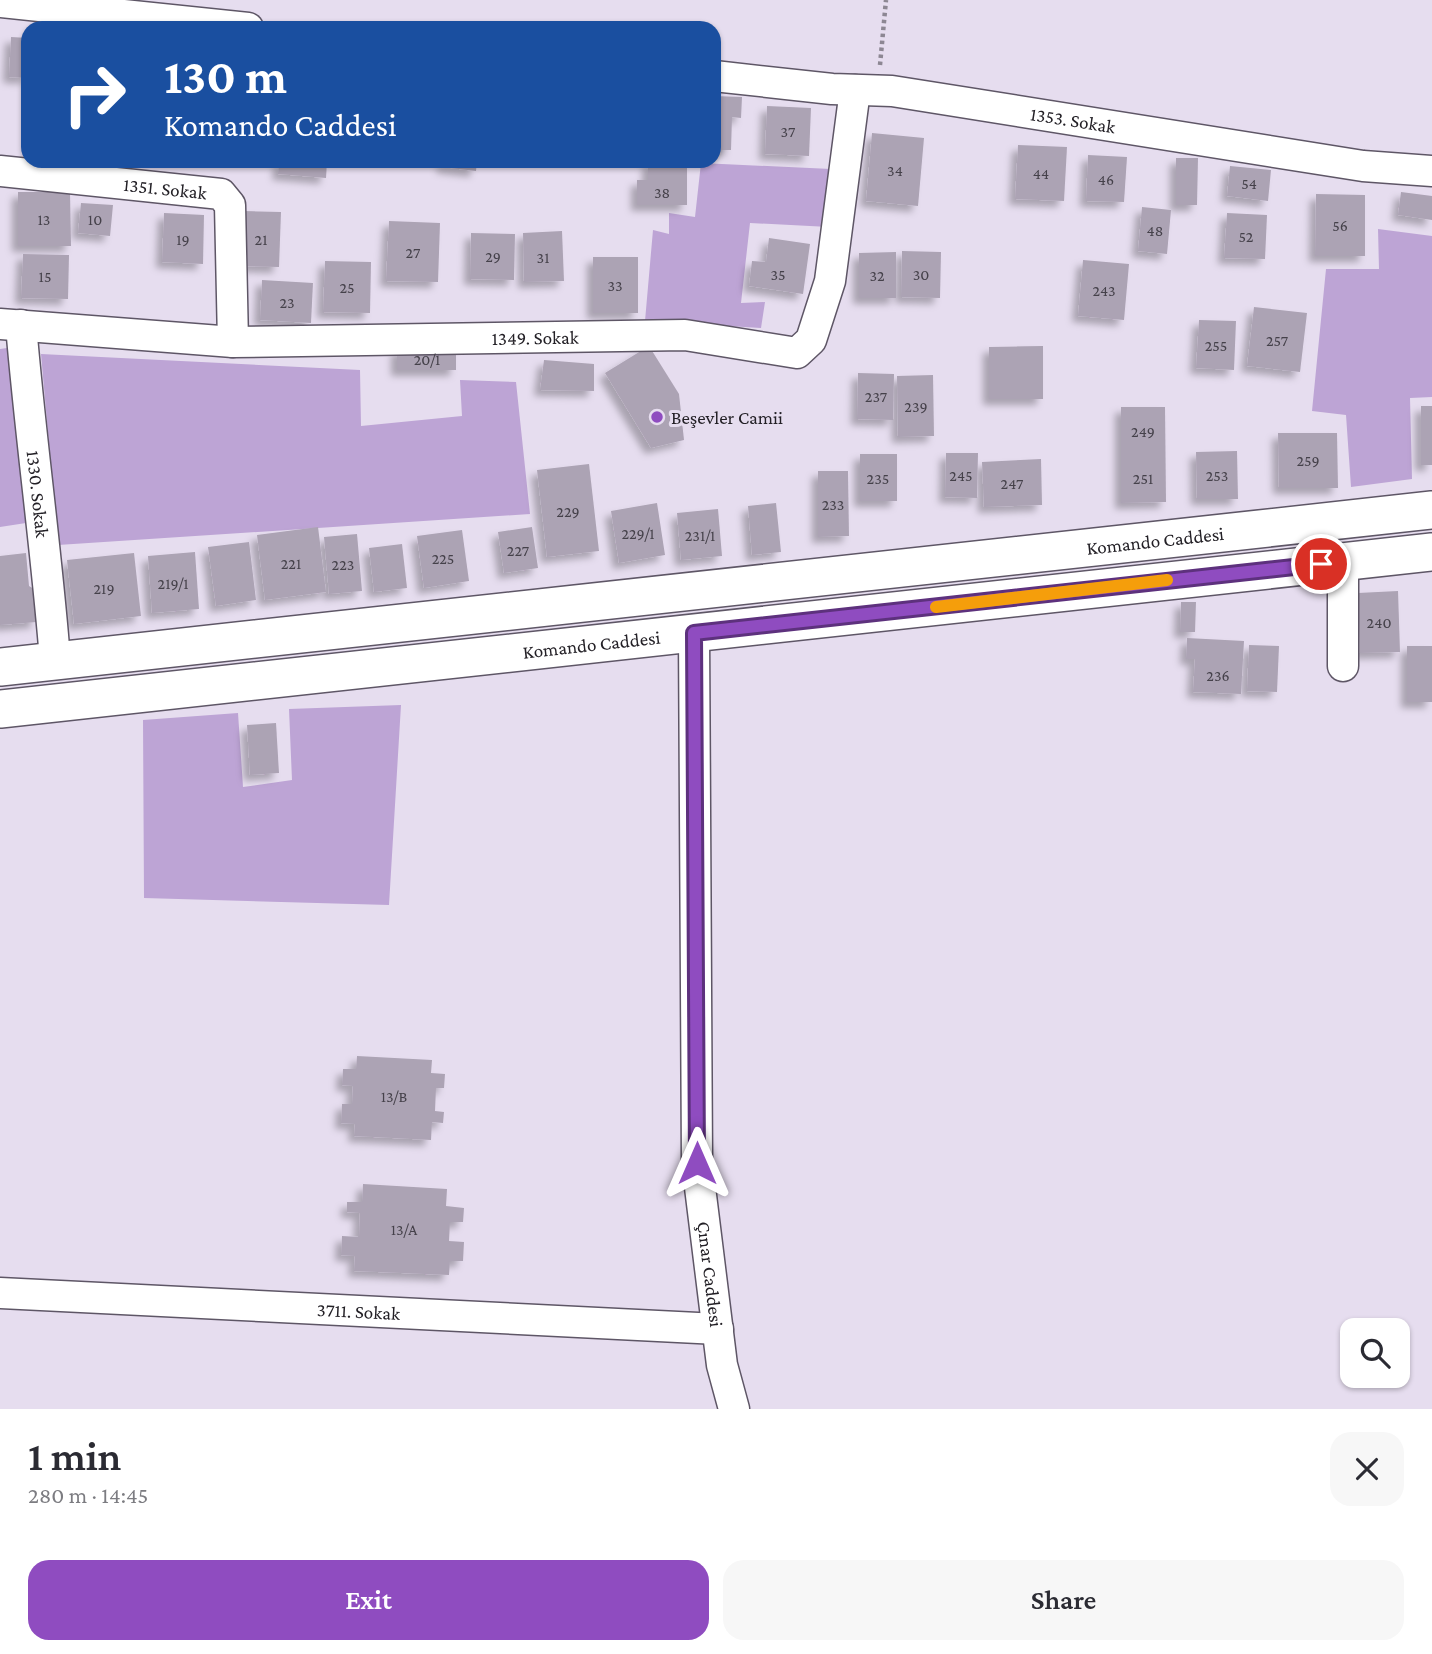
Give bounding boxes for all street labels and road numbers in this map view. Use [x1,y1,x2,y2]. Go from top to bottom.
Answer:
street label: 1353. Sokak [1029,103,1118,138]
street label: 1351. Sokak [122,174,209,204]
street label: 1349. Sokak [492,327,580,349]
street label: 1330. Sokak [23,449,53,540]
street label: Komando Caddesi [1085,523,1225,559]
street label: Komando Caddesi [522,627,661,663]
street label: Çınar Caddesi [693,1220,727,1328]
street label: 3711. Sokak [316,1299,402,1324]

